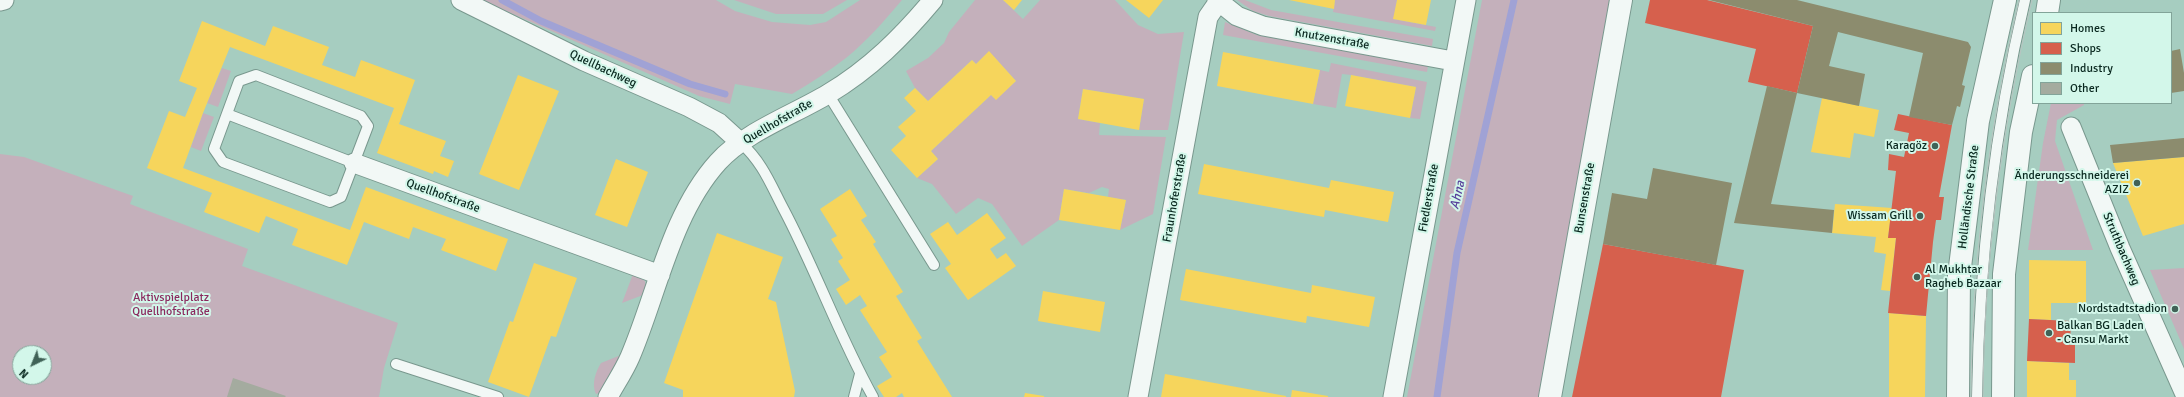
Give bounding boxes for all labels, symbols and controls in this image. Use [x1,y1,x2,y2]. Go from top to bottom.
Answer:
legend [2032,12,2172,104]
text: Homes [2070,21,2105,36]
street label: Knutzenstraße [1293,25,1371,53]
text: Shops [2070,41,2101,56]
street label: Quellbachweg [567,47,639,91]
text: Industry [2070,61,2113,76]
text: Other [2070,81,2099,96]
street label: Quellhofstraße [741,96,815,148]
place label: Karagöz [1886,139,1927,153]
marker: Karagöz [1930,141,1940,151]
street label: Holländische Straße [1955,144,1983,250]
street label: Fraunhoferstraße [1160,152,1190,244]
street label: Bunsenstraße [1572,162,1598,234]
street label: Fiedlerstraße [1416,163,1442,233]
place label: Änderungsschneiderei AZIZ [2015,169,2129,197]
street label: Quellhofstraße [404,176,482,216]
marker: Änderungsschneiderei AZIZ [2132,178,2142,188]
water label: Ahna [1447,179,1469,211]
place label: Wissam Grill [1847,209,1912,223]
street label: Struthbachweg [2099,210,2143,288]
marker: Wissam Grill [1915,211,1925,221]
place label: Al Mukhtar Ragheb Bazaar [1925,263,2001,291]
marker: Al Mukhtar Ragheb Bazaar [1912,272,1922,282]
park label: Aktivspielplatz Quellhofstraße [132,291,210,319]
place label: Nordstadtstadion [2078,302,2167,316]
marker: Nordstadtstadion [2170,304,2180,314]
place label: Balkan BG Laden - Cansu Markt [2057,319,2144,347]
marker: Balkan BG Laden - Cansu Markt [2044,328,2054,338]
north arrow [12,345,52,385]
text: N [17,366,31,381]

